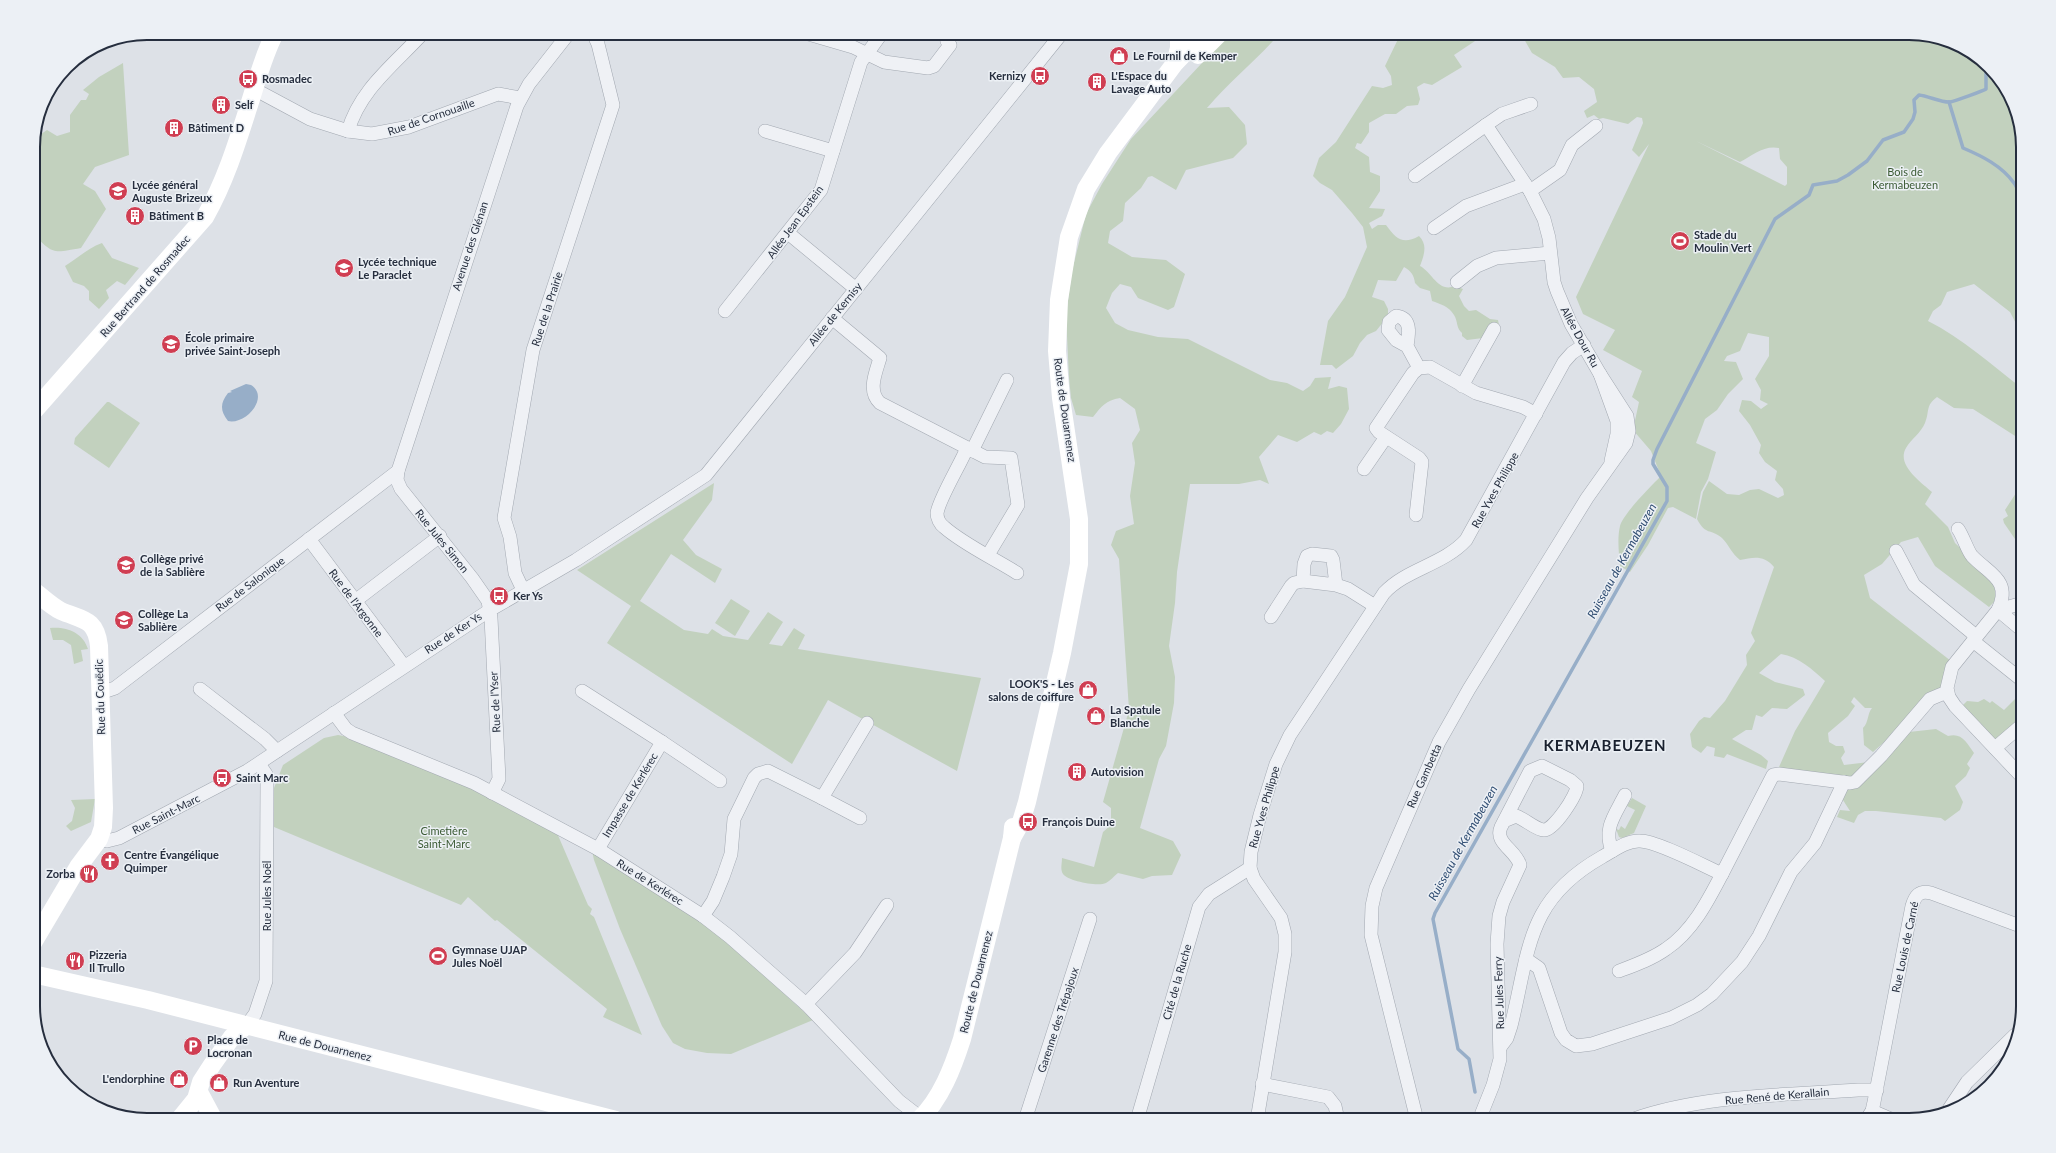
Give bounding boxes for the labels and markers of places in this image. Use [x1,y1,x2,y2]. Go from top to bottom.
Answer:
shop icon: Le Fournil de Kemper [1108,45,1130,67]
place label: Le Fournil de Kemper [1133,49,1238,62]
bus stop icon: Kernizy [1029,65,1051,87]
bus stop icon: Rosmadec [237,68,259,90]
place label: Kernizy [989,69,1026,82]
place label: L'Espace du Lavage Auto [1111,69,1171,95]
building icon: L'Espace du Lavage Auto [1086,71,1108,93]
place label: Rosmadec [262,72,313,85]
building icon: Self [210,94,232,116]
place label: Self [235,98,254,111]
building icon: Bâtiment D [163,117,185,139]
place label: Bâtiment D [188,121,244,134]
place label: Lycée général Auguste Brizeux [131,178,212,204]
school or university icon: Lycée général Auguste Brizeux [107,180,129,202]
building icon: Bâtiment B [124,205,146,227]
place label: Bâtiment B [149,209,204,222]
place label: Stade du Moulin Vert [1694,228,1752,254]
sports icon: Stade du Moulin Vert [1669,230,1691,252]
place label: Lycée technique Le Paraclet [358,255,437,281]
school or university icon: Lycée technique Le Paraclet [333,257,355,279]
place label: École primaire privée Saint-Joseph [185,331,280,357]
school or university icon: École primaire privée Saint-Joseph [160,333,182,355]
place label: Collège privé de la Sablière [140,552,205,578]
school or university icon: Collège privé de la Sablière [115,554,137,576]
bus stop icon: Ker Ys [488,585,510,607]
place label: Ker Ys [513,589,543,602]
place label: Collège La Sablière [138,607,188,633]
school or university icon: Collège La Sablière [113,609,135,631]
place label: LOOK'S - Les salons de coiffure [988,677,1074,703]
shop icon: LOOK'S - Les salons de coiffure [1077,679,1099,701]
place label: La Spatule Blanche [1110,703,1161,729]
shop icon: La Spatule Blanche [1085,705,1107,727]
building icon: Autovision [1066,761,1088,783]
place label: Autovision [1090,765,1144,778]
bus stop icon: Saint Marc [211,767,233,789]
place label: Saint Marc [236,771,289,784]
bus stop icon: François Duine [1017,811,1039,833]
place label: François Duine [1042,815,1115,828]
place label: Centre Évangélique Quimper [124,848,219,874]
church icon: Centre Évangélique Quimper [99,850,121,872]
restaurant icon: Zorba [78,863,100,885]
place label: Zorba [46,867,75,880]
place label: Gymnase UJAP Jules Noël [452,943,527,969]
sports icon: Gymnase UJAP Jules Noël [427,945,449,967]
place label: Pizzeria Il Trullo [89,948,127,974]
restaurant icon: Pizzeria Il Trullo [64,950,86,972]
place label: Place de Locronan [207,1033,252,1059]
parking icon: Place de Locronan [182,1035,204,1057]
shop icon: L'endorphine [168,1068,190,1090]
place label: L'endorphine [102,1072,165,1085]
shop icon: Run Aventure [208,1072,230,1094]
place label: Run Aventure [233,1076,300,1089]

